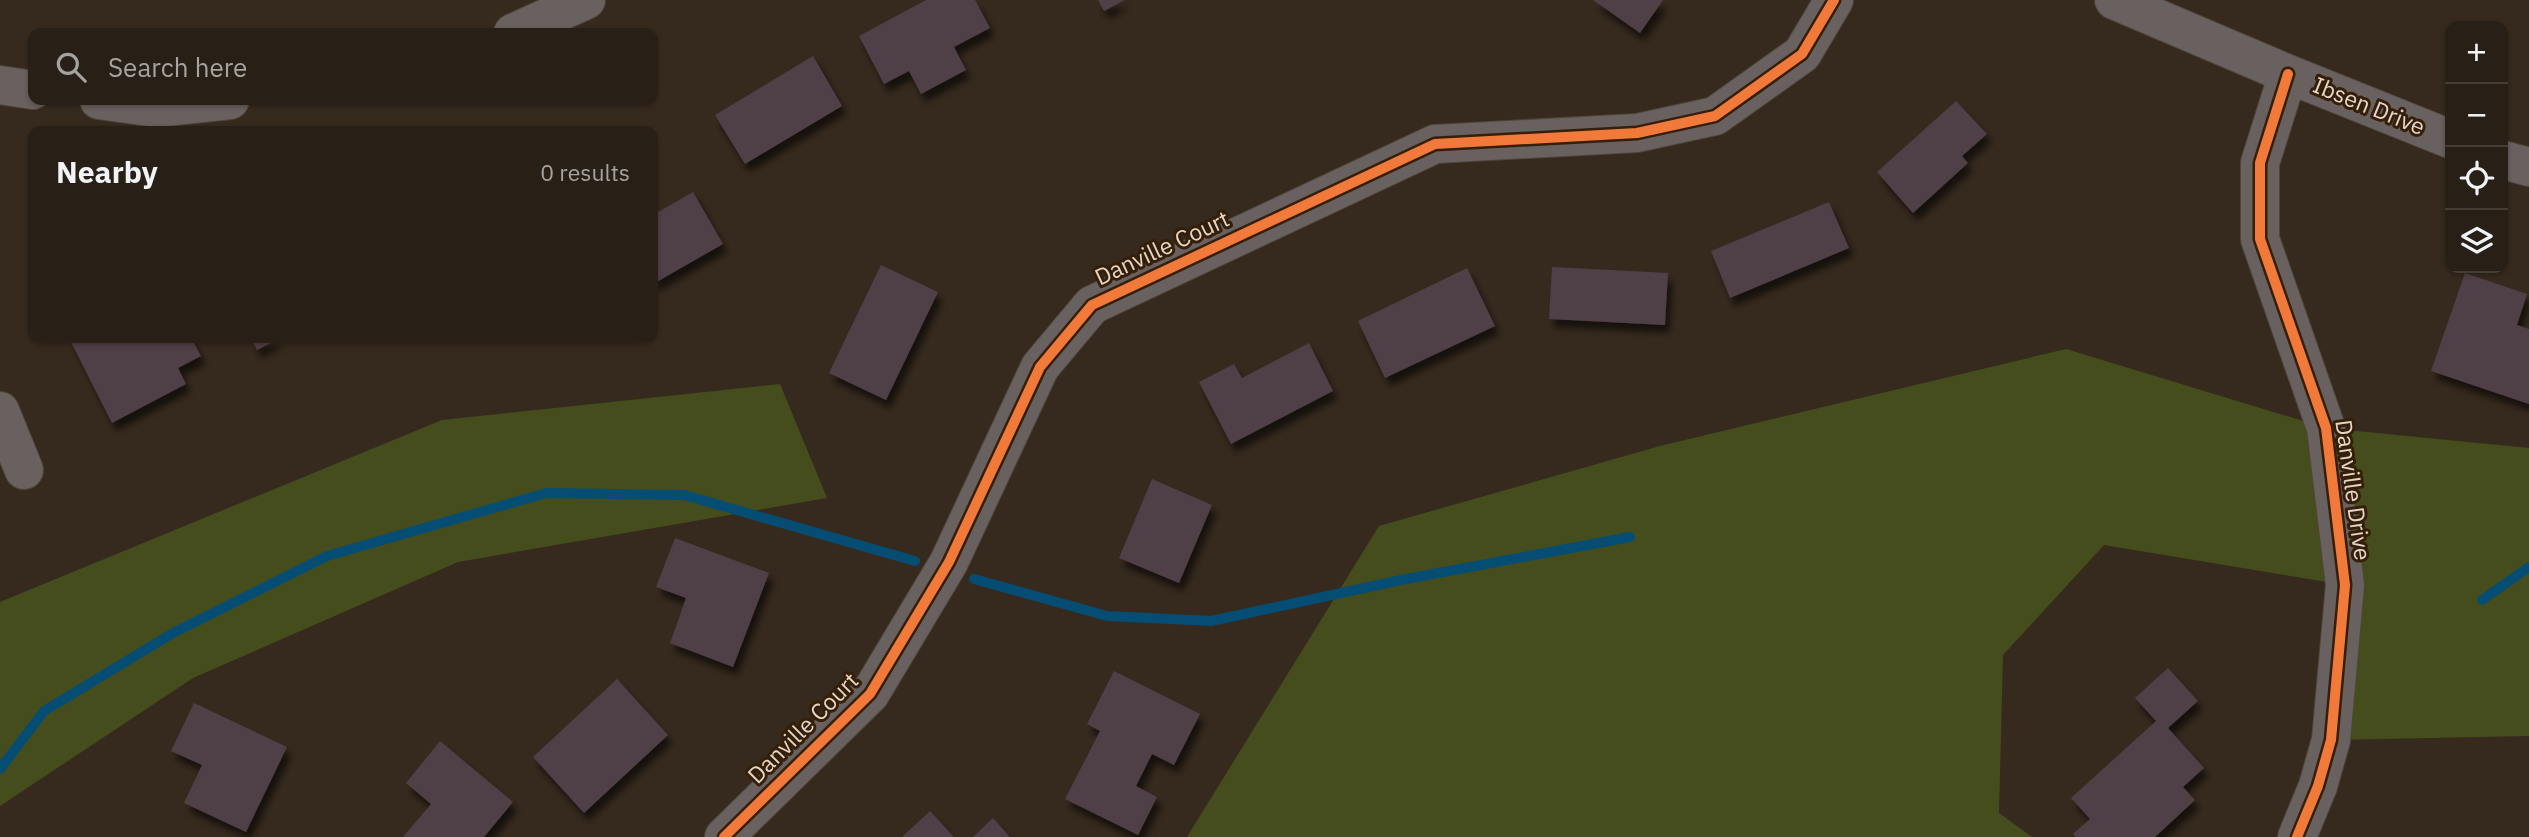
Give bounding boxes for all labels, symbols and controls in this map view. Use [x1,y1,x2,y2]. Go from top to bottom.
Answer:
map controls [2445,21,2508,273]
button: + [2445,21,2508,84]
search box [28,28,658,105]
icon: search [52,48,90,86]
text: Search here [108,50,247,84]
street label: Ibsen Drive [2309,69,2430,141]
button: − [2445,84,2508,147]
button: locate [2445,147,2508,210]
text: Nearby [56,152,158,191]
text: 0 results [540,157,630,187]
street label: Danville Court [1090,203,1234,291]
button: layers [2445,210,2508,273]
street label: Danville Drive [2329,418,2379,562]
street label: Danville Court [740,665,864,789]

